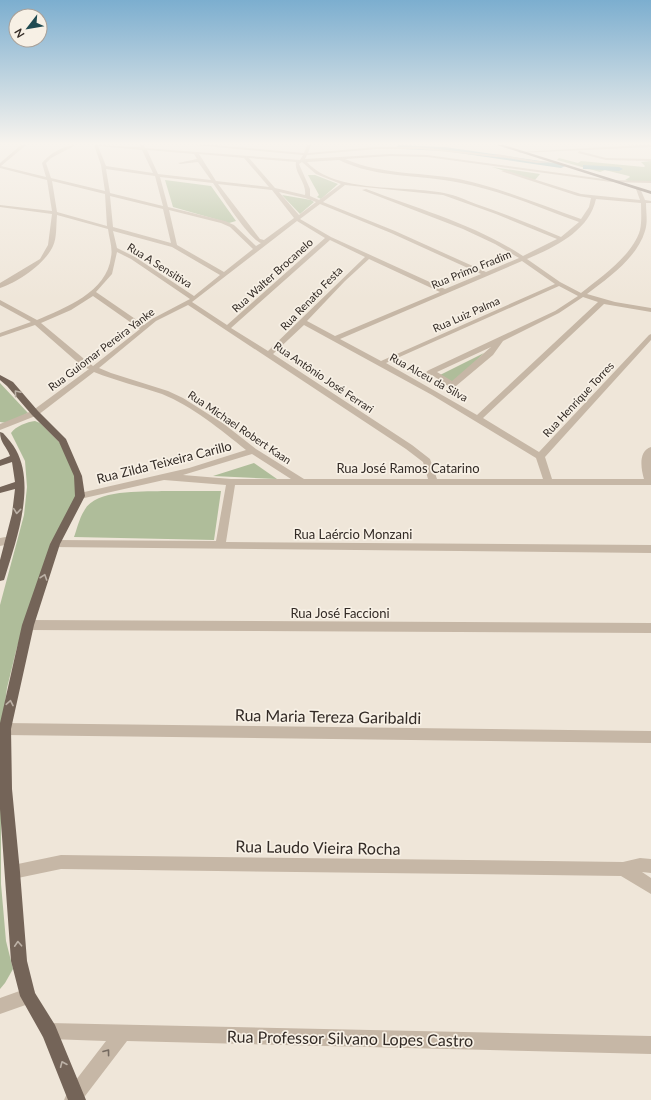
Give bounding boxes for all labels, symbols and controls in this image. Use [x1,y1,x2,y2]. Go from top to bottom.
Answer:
north arrow [8,8,48,48]
text: N [11,26,27,40]
street label: Rua Walter Brocanelo [229,235,315,315]
street label: Rua A Sensitiva [125,240,195,290]
street label: Rua Primo Fradim [429,247,513,291]
street label: Rua Renato Festa [277,263,345,333]
street label: Rua Luiz Palma [430,293,502,335]
street label: Rua Guiomar Pereira Yanke [45,305,157,393]
street label: Rua Antônio José Ferrari [272,339,377,415]
street label: Rua Alceu da Silva [388,350,470,404]
street label: Rua Henrique Torres [540,358,616,439]
street label: Rua Michael Robert Kaan [186,388,294,466]
one-way arrow [15,390,22,397]
street label: Rua Zilda Teixeira Carillo [95,437,233,487]
street label: Rua José Ramos Catarino [336,460,480,476]
one-way arrow [13,508,22,514]
street label: Rua Laércio Monzani [294,526,412,542]
one-way arrow [39,574,48,581]
street label: Rua José Faccioni [290,605,390,621]
one-way arrow [6,699,14,706]
street label: Rua Maria Tereza Garibaldi [235,705,421,727]
street label: Rua Laudo Vieira Rocha [235,836,401,858]
one-way arrow [13,940,22,947]
street label: Rua Professor Silvano Lopes Castro [227,1026,473,1050]
one-way arrow [103,1050,110,1057]
one-way arrow [60,1060,68,1068]

